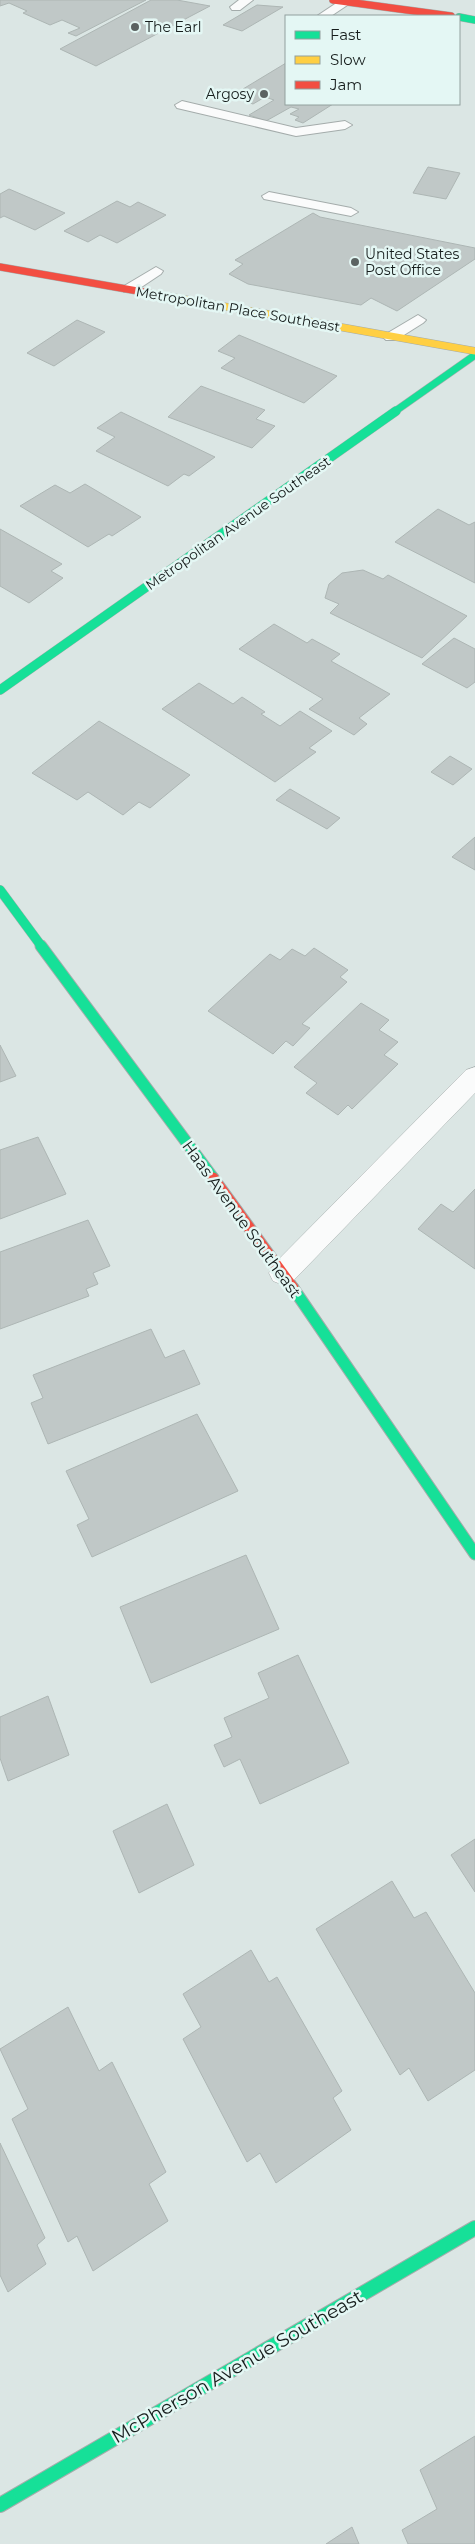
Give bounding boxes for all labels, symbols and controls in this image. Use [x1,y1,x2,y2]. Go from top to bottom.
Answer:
legend [285,15,460,105]
place label: The Earl [145,18,201,36]
marker: The Earl [129,21,141,33]
text: Fast [330,25,361,44]
text: Slow [330,50,366,69]
text: Jam [329,75,362,94]
place label: Argosy [206,85,254,103]
marker: Argosy [258,88,270,100]
place label: United States Post Office [365,245,459,279]
marker: United States Post Office [349,256,361,268]
street label: Metropolitan Place Southeast [134,282,342,336]
street label: Metropolitan Avenue Southeast [142,452,334,594]
street label: Haas Avenue Southeast [178,1137,305,1302]
street label: McPherson Avenue Southeast [107,2285,367,2448]

